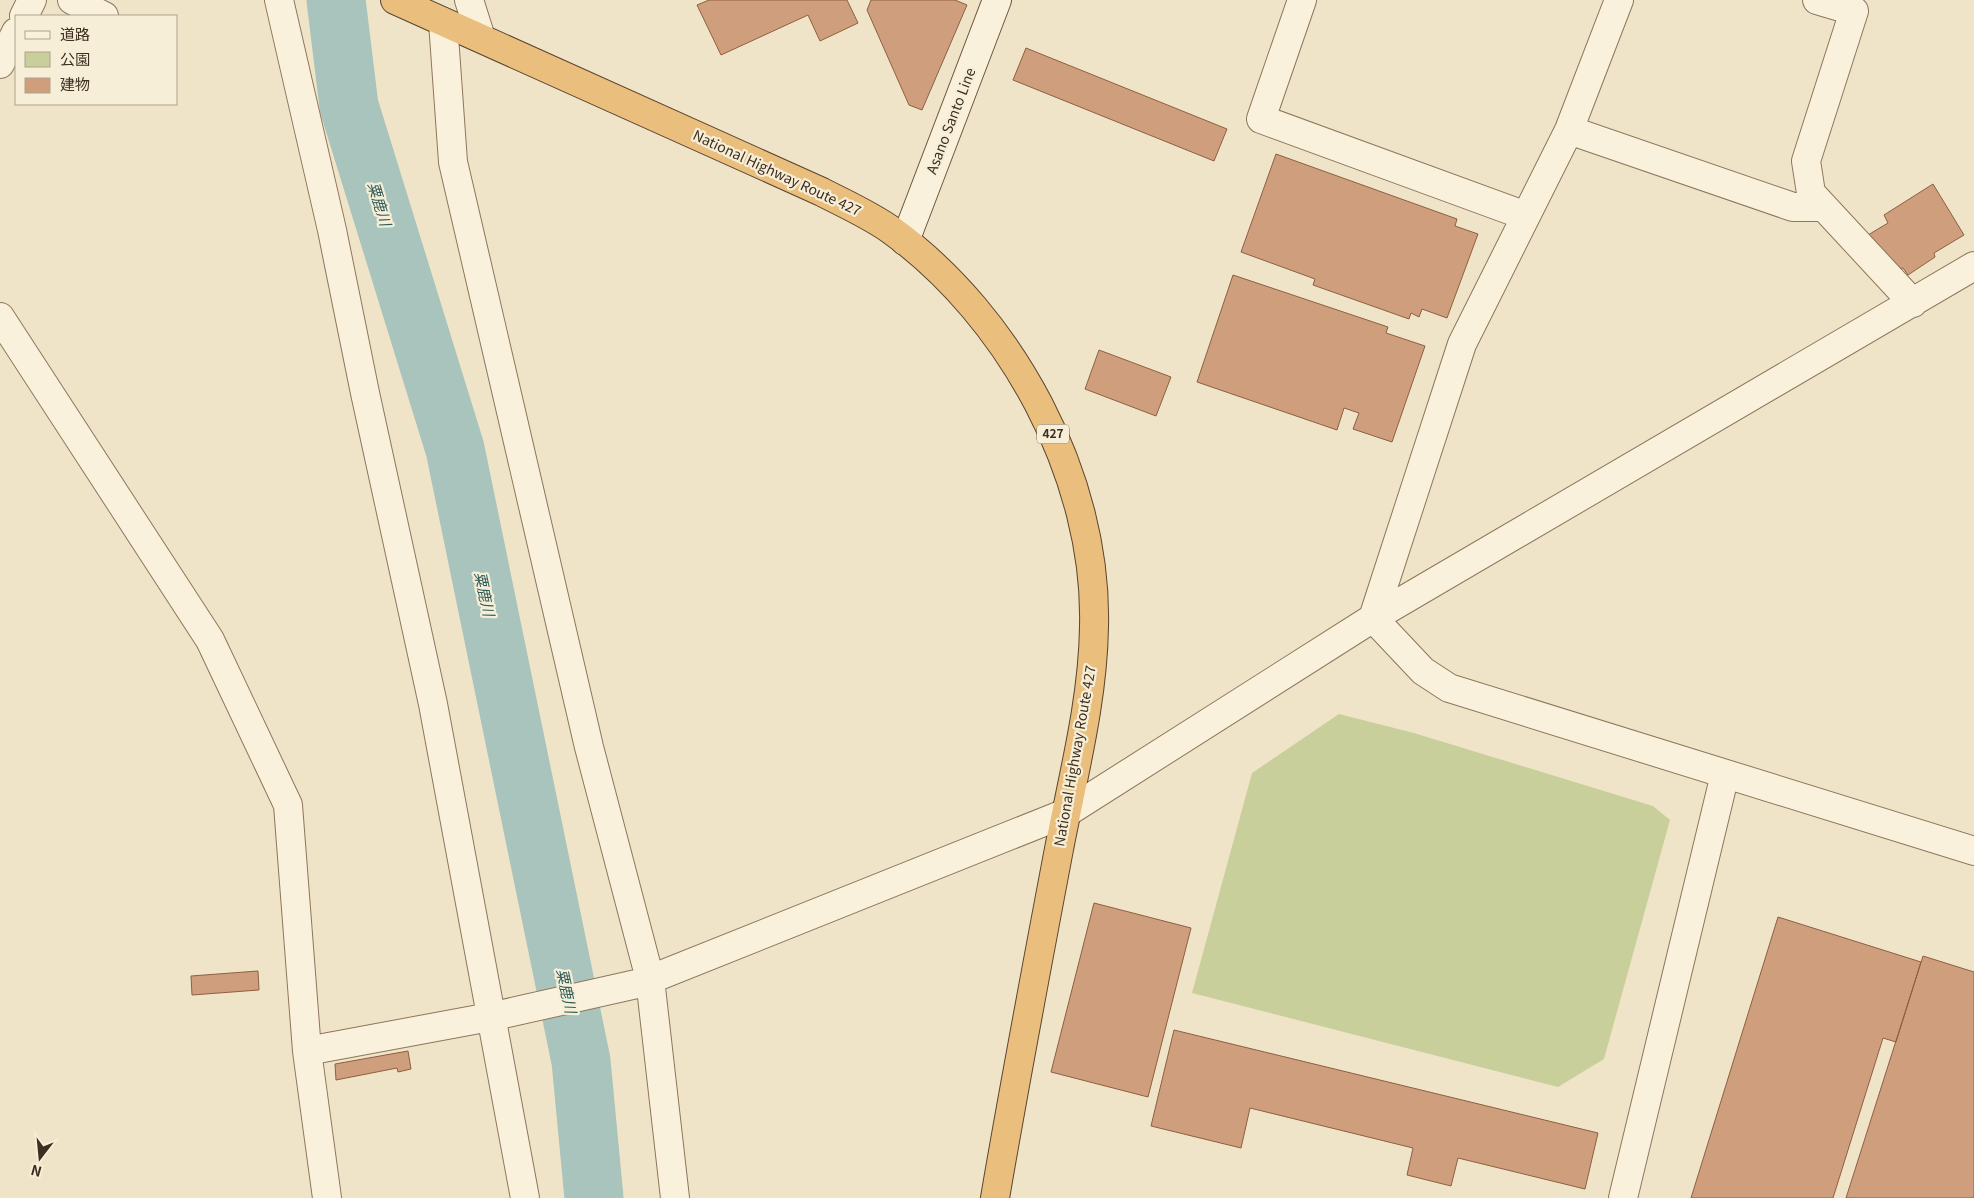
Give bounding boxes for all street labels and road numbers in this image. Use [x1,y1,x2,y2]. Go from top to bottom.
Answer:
street label: Asano Santo Line [921,64,980,177]
street label: National Highway Route 427 [690,124,865,220]
road number: 427 [1037,424,1069,444]
street label: National Highway Route 427 [1048,663,1100,848]

